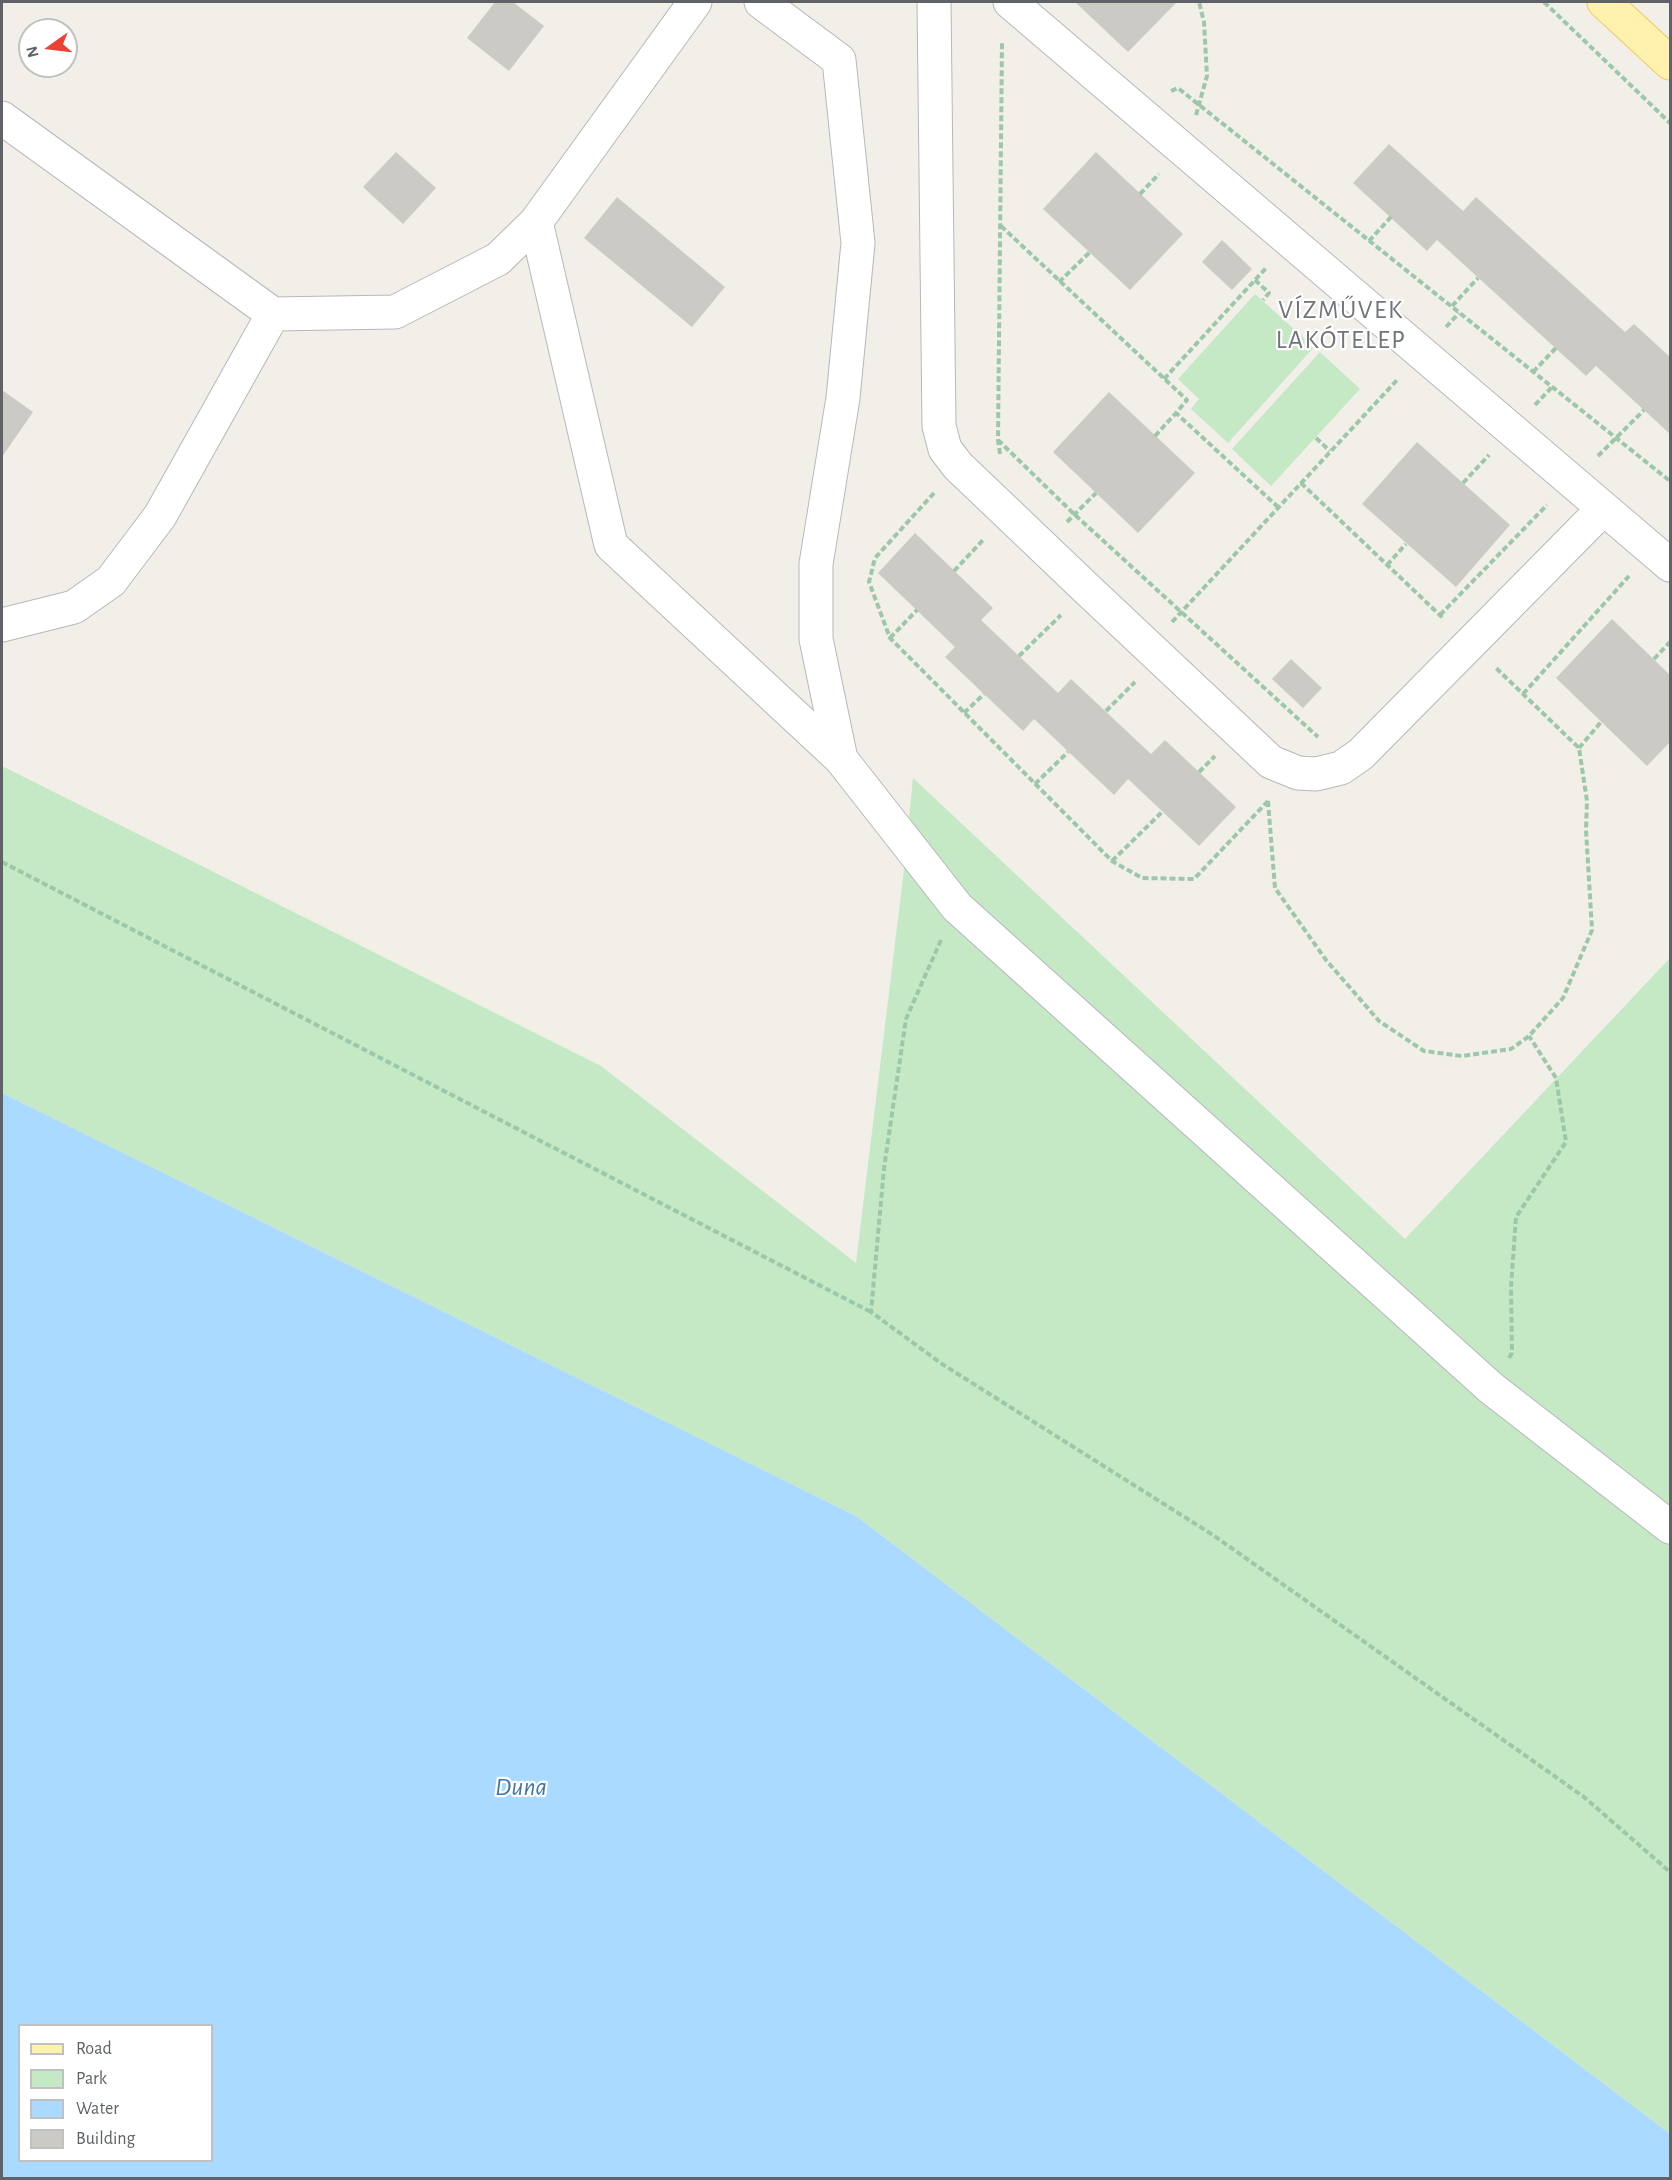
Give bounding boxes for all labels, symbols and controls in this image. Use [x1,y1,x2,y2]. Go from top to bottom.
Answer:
north arrow [18,18,78,78]
text: N [23,45,42,59]
district label: VÍZMŰVEK LAKÓTELEP [1276,294,1406,356]
water label: Duna [495,1771,547,1803]
legend [18,2024,213,2162]
text: Road [76,2040,112,2058]
text: Park [76,2070,107,2088]
text: Water [76,2100,119,2118]
text: Building [76,2130,135,2148]

